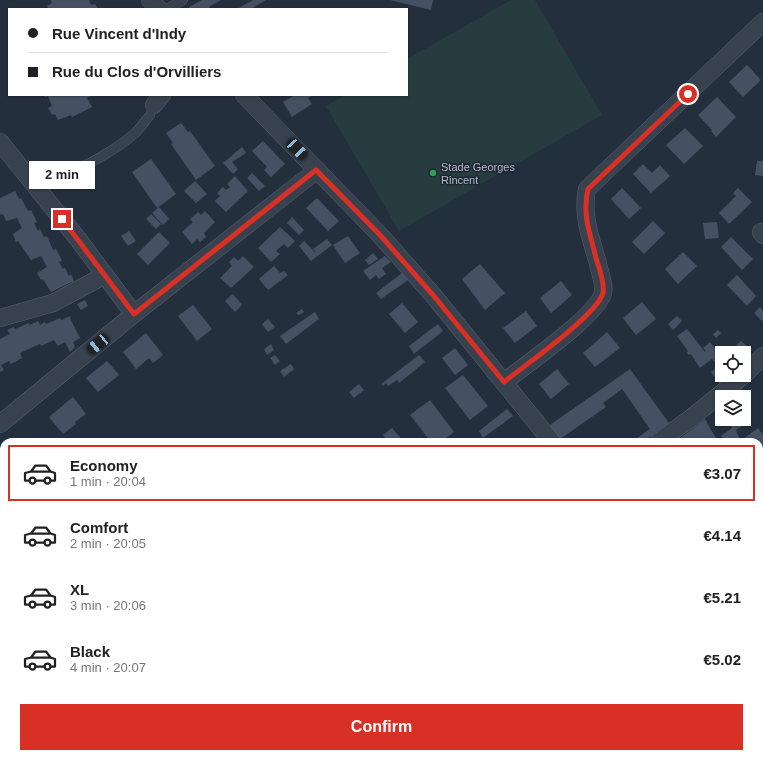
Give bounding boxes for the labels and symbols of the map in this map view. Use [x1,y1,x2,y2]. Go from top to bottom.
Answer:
route start [679,85,697,103]
car [284,136,310,162]
callout: 2 min [29,161,95,189]
place label: Stade Georges Rincent [441,161,515,186]
marker: Stade Georges Rincent [428,168,438,178]
route end [53,210,71,228]
car [85,332,111,356]

